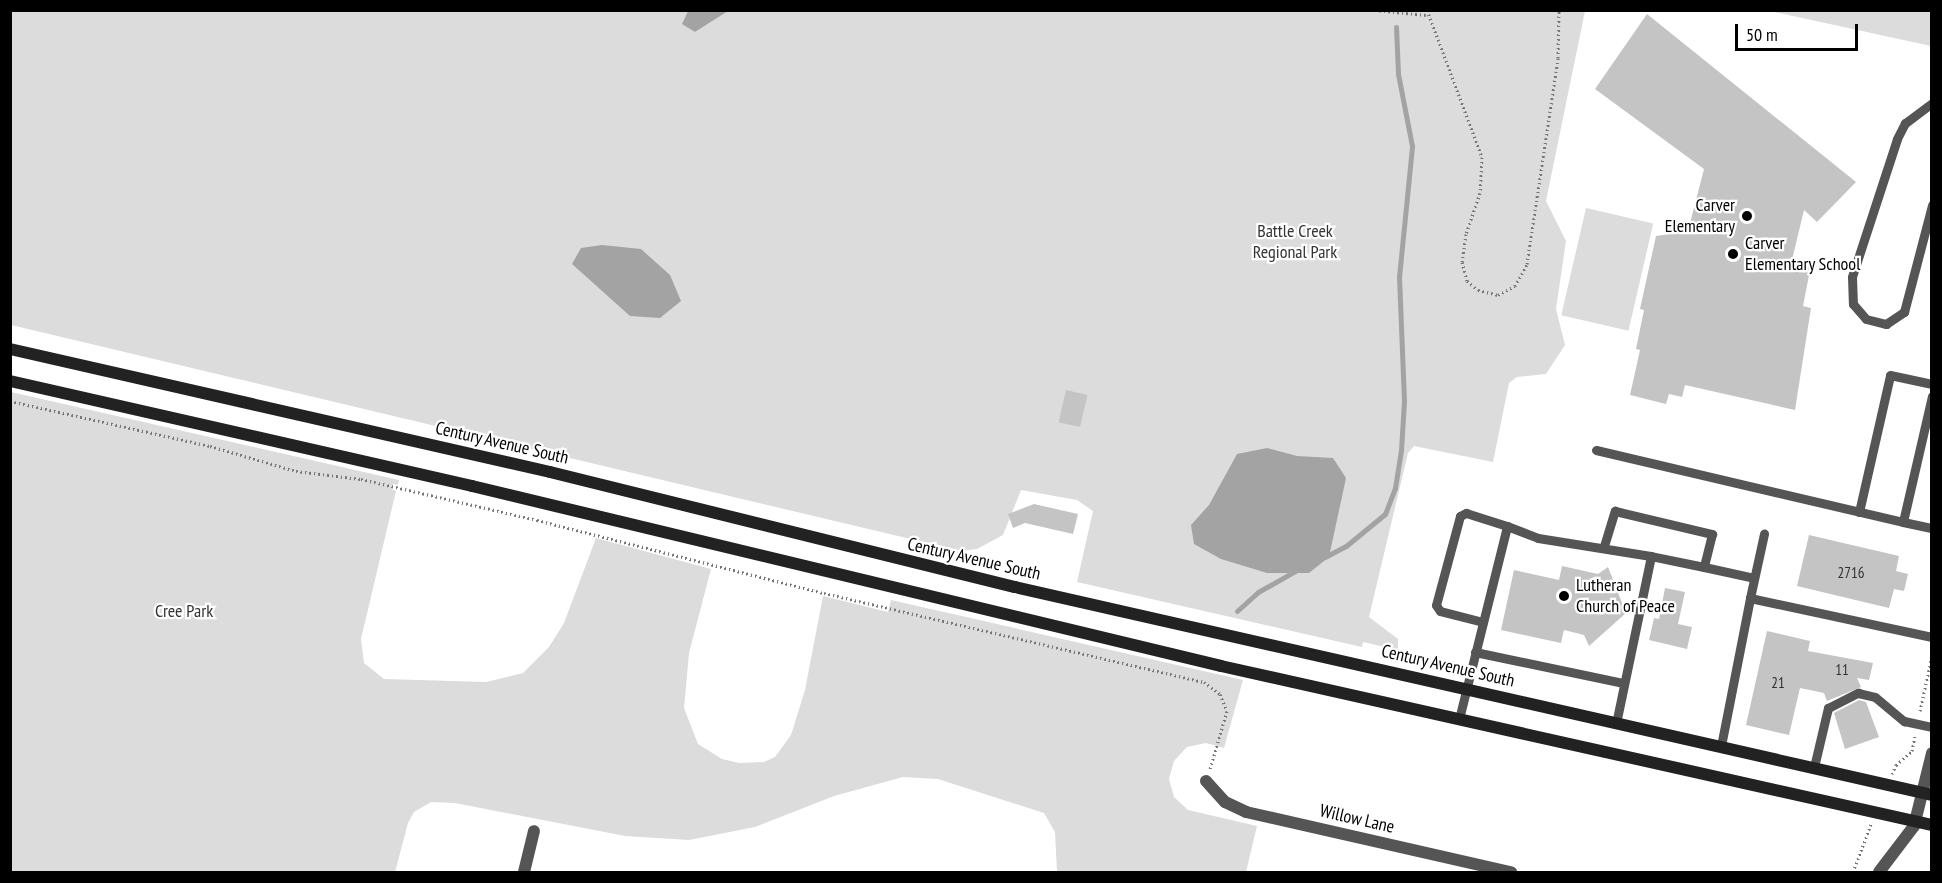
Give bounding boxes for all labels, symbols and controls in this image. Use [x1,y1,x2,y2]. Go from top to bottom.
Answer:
scale bar [1738,12,1861,50]
text: 50 m [1746,23,1778,46]
place label: Carver Elementary [1665,195,1735,238]
marker: Carver Elementary [1740,209,1754,223]
park label: Battle Creek Regional Park [1253,221,1337,264]
place label: Carver Elementary School [1745,233,1861,276]
marker: Carver Elementary School [1726,247,1740,261]
street label: Century Avenue South [433,417,571,469]
street label: Century Avenue South [905,533,1043,585]
house number: 2716 [1838,564,1864,582]
place label: Lutheran Church of Peace [1576,575,1675,618]
marker: Lutheran Church of Peace [1557,589,1571,603]
park label: Cree Park [155,600,213,622]
street label: Century Avenue South [1379,640,1517,692]
house number: 11 [1835,661,1849,679]
house number: 21 [1771,674,1785,692]
street label: Willow Lane [1317,800,1397,838]

